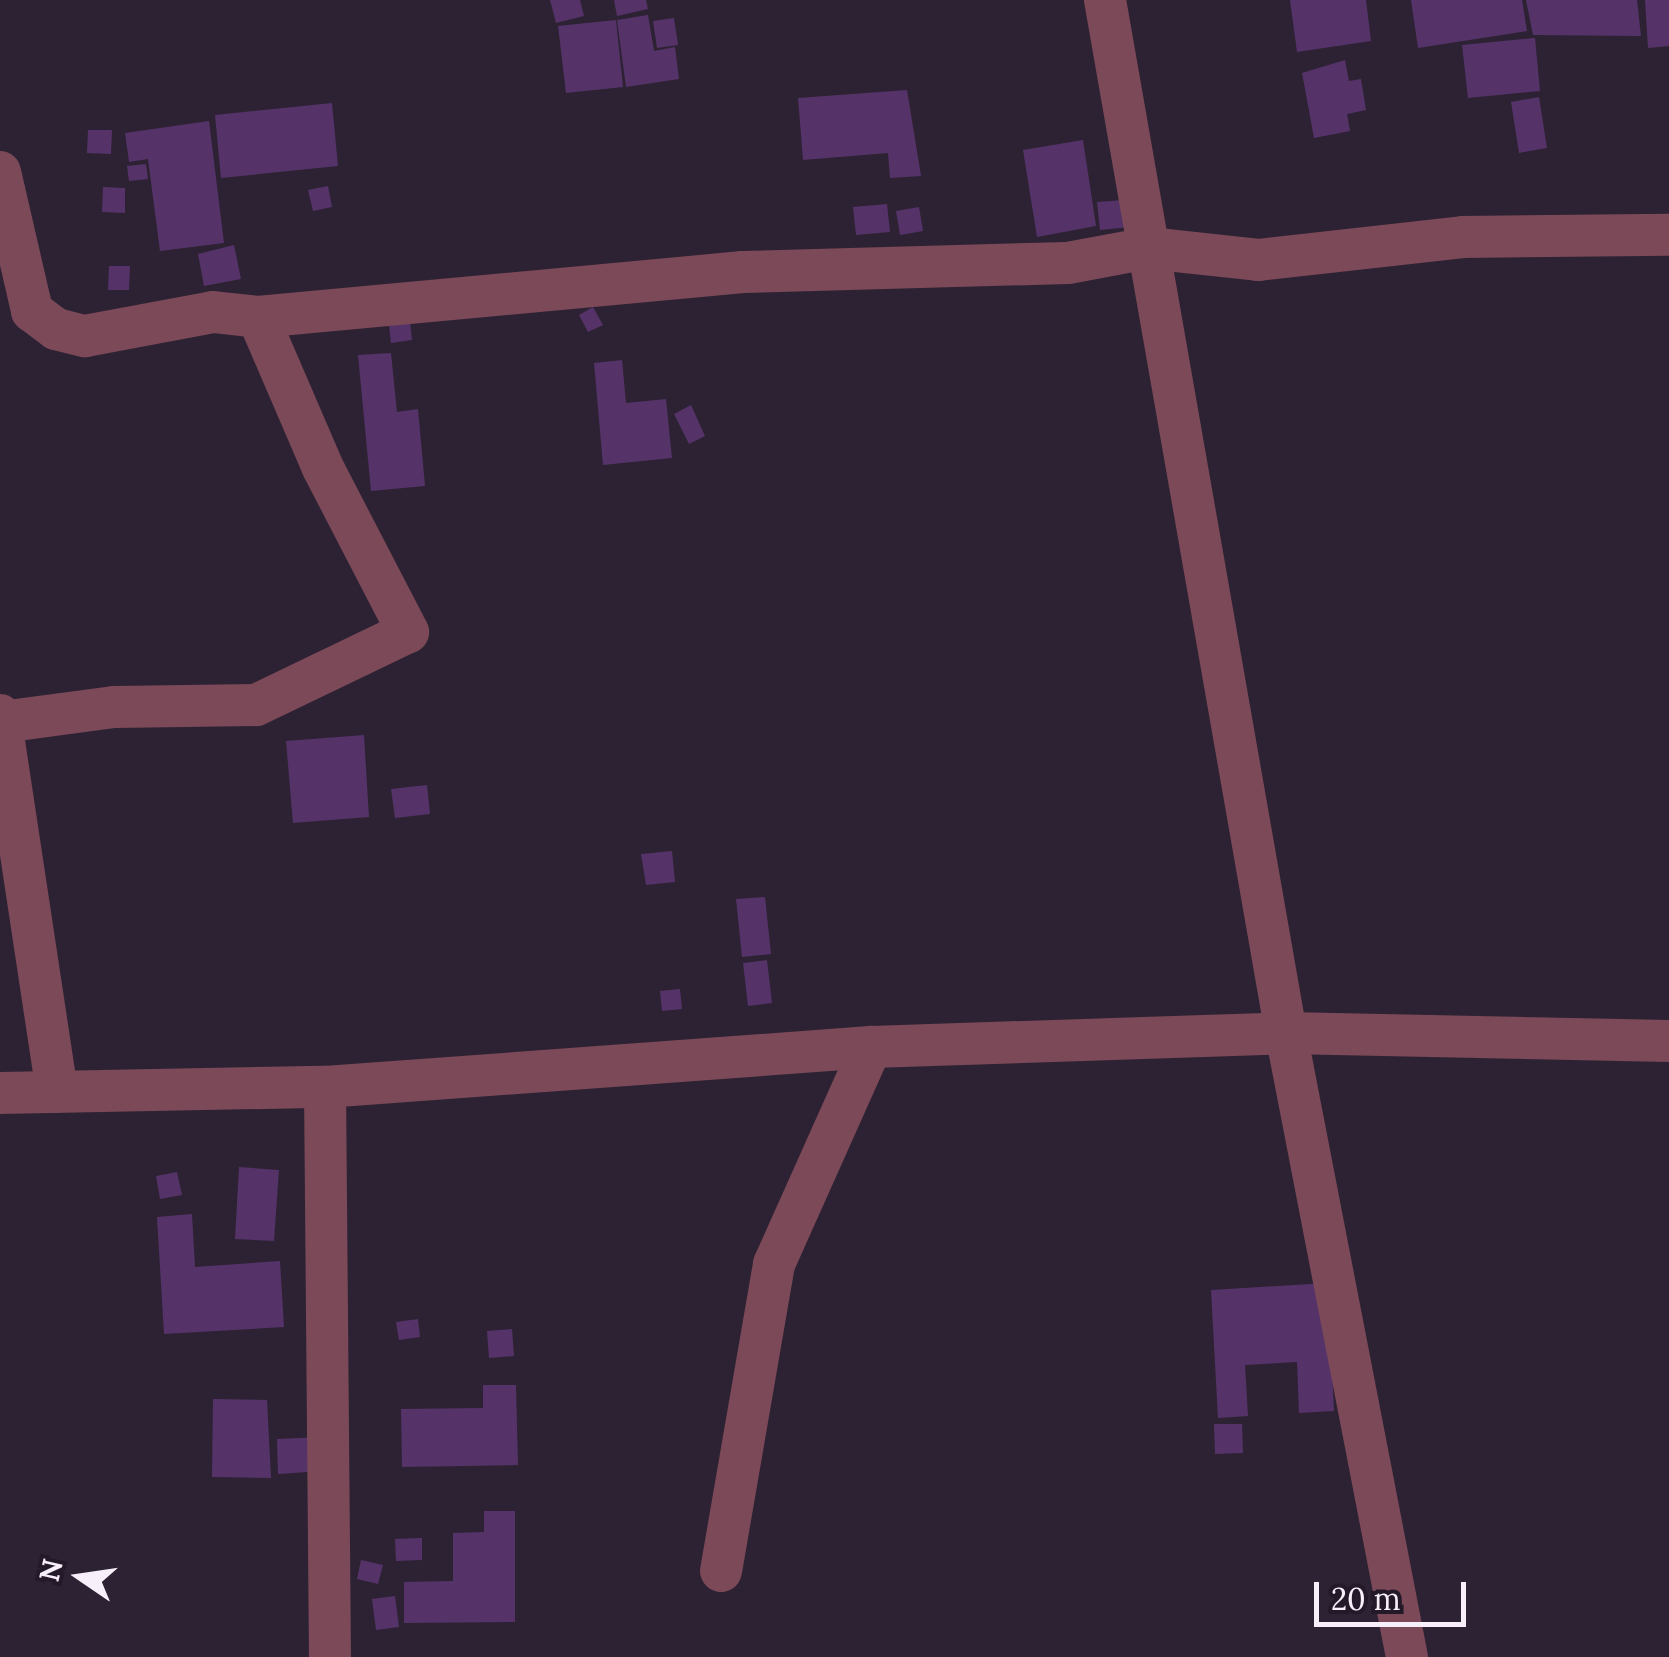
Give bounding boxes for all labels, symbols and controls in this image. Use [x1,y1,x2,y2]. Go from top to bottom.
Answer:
north arrow [30,1527,130,1627]
text: N [31,1556,71,1585]
scale bar [1319,1562,1472,1624]
text: 20 m [1331,1580,1400,1618]

